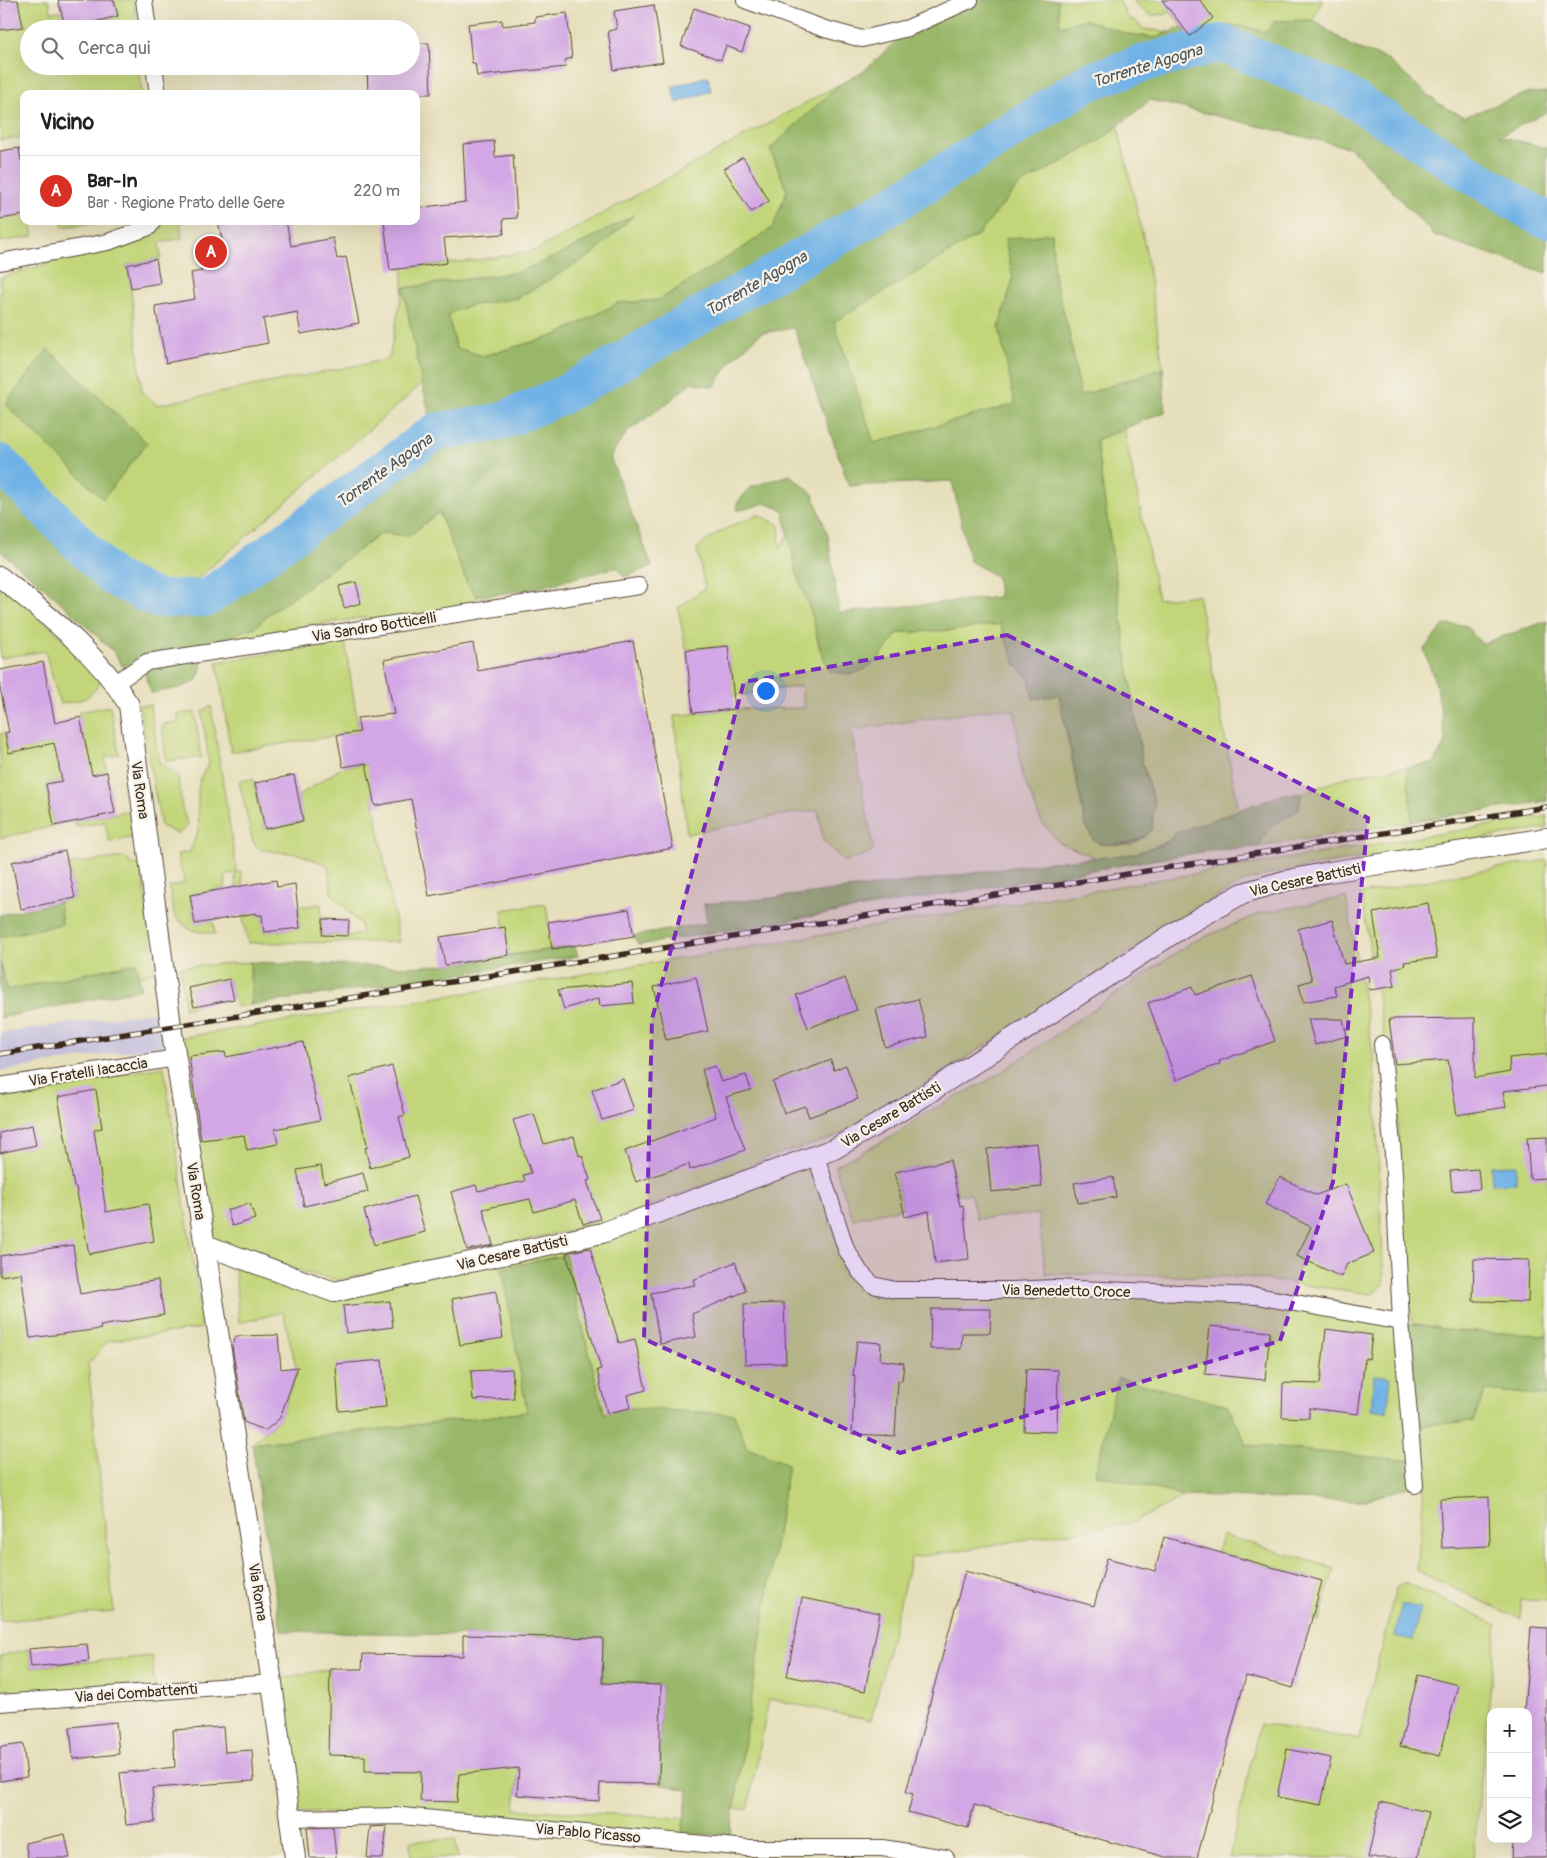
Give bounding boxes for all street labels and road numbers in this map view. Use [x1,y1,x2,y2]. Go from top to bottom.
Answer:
street label: Via Sandro Botticelli [311,608,438,647]
street label: Via Roma [126,760,153,820]
street label: Via Cesare Battisti [1248,859,1363,902]
street label: Via Fratelli Iacaccia [27,1054,149,1091]
street label: Via Cesare Battisti [838,1078,945,1153]
street label: Via Roma [182,1161,209,1221]
street label: Via Cesare Battisti [455,1231,570,1275]
street label: Via Benedetto Croce [1001,1281,1131,1302]
street label: Via Roma [244,1562,271,1622]
street label: Via dei Combattenti [74,1680,198,1707]
street label: Via Pablo Picasso [534,1819,641,1848]

